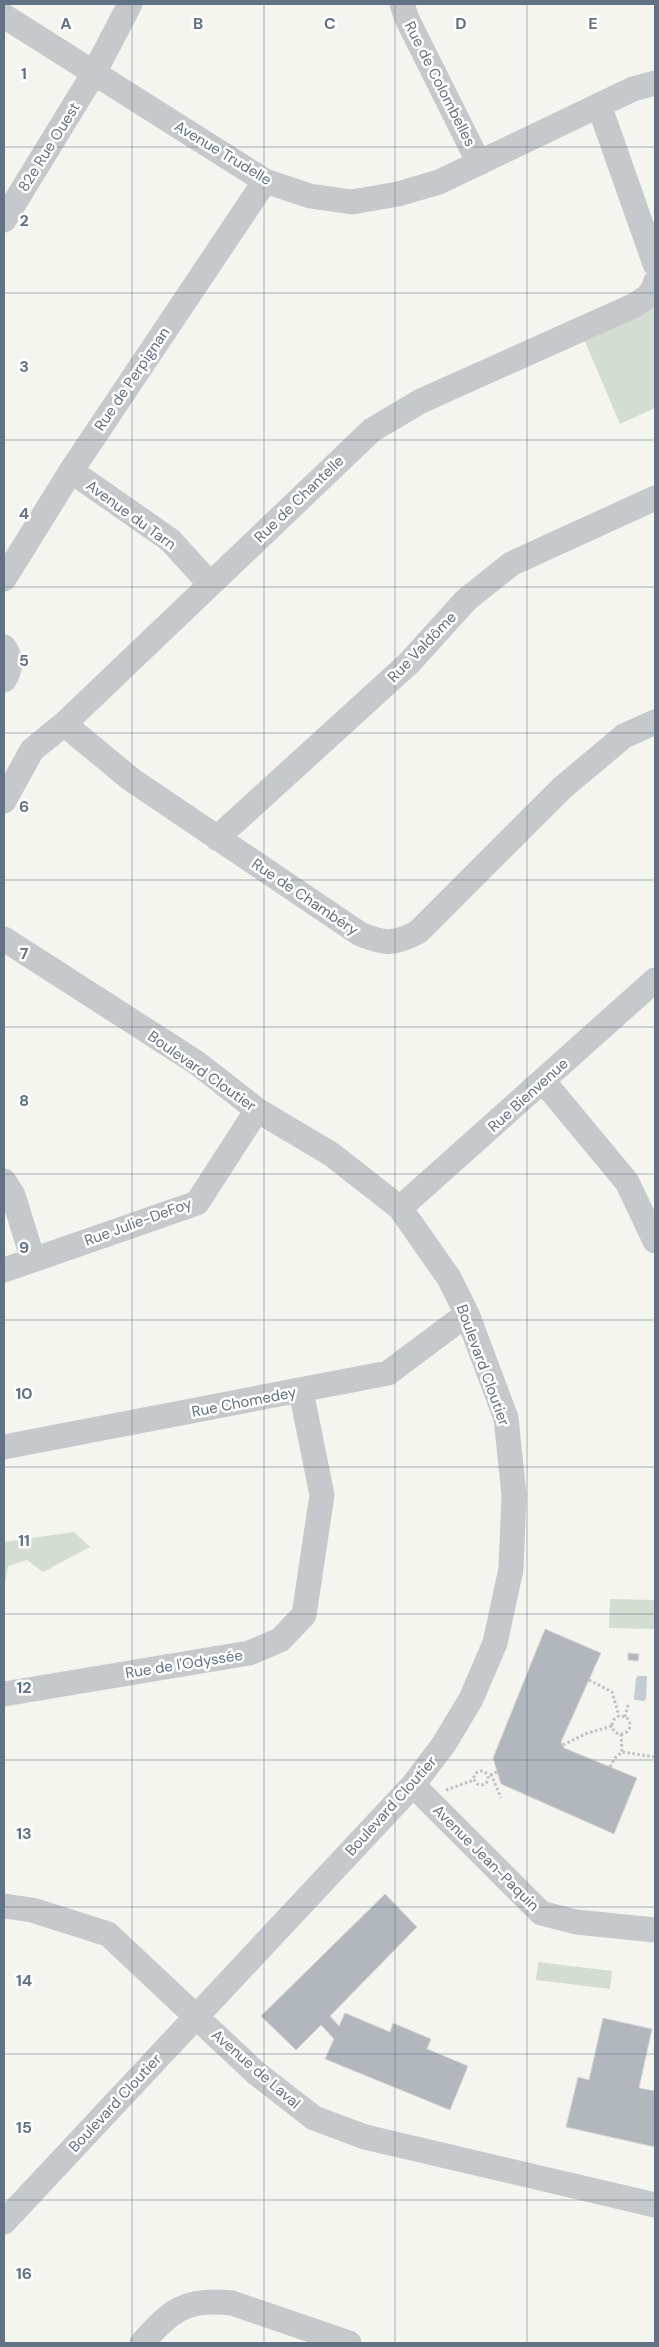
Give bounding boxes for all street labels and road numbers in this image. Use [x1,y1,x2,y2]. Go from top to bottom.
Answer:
street label: Rue de Colombelles [400,18,480,150]
street label: 82e Rue Ouest [14,99,84,195]
street label: Avenue Trudelle [171,116,275,190]
street label: Rue de Perpignan [90,323,174,435]
street label: Rue de Chantelle [250,451,348,547]
street label: Avenue du Tarn [82,476,180,554]
street label: Rue Valdôme [383,607,461,687]
street label: Rue de Chambéry [248,854,363,941]
street label: Boulevard Cloutier [144,1026,260,1116]
street label: Rue Bienvenue [484,1054,572,1136]
street label: Rue Julie-DeFoy [82,1193,195,1251]
street label: Boulevard Cloutier [452,1302,514,1429]
street label: Rue Chomedey [190,1382,299,1422]
street label: Rue de l'Odyssée [124,1645,244,1683]
street label: Boulevard Cloutier [341,1752,441,1860]
street label: Avenue Jean-Paquin [429,1801,543,1915]
street label: Avenue de Laval [207,2025,305,2113]
street label: Boulevard Cloutier [64,2049,166,2156]

